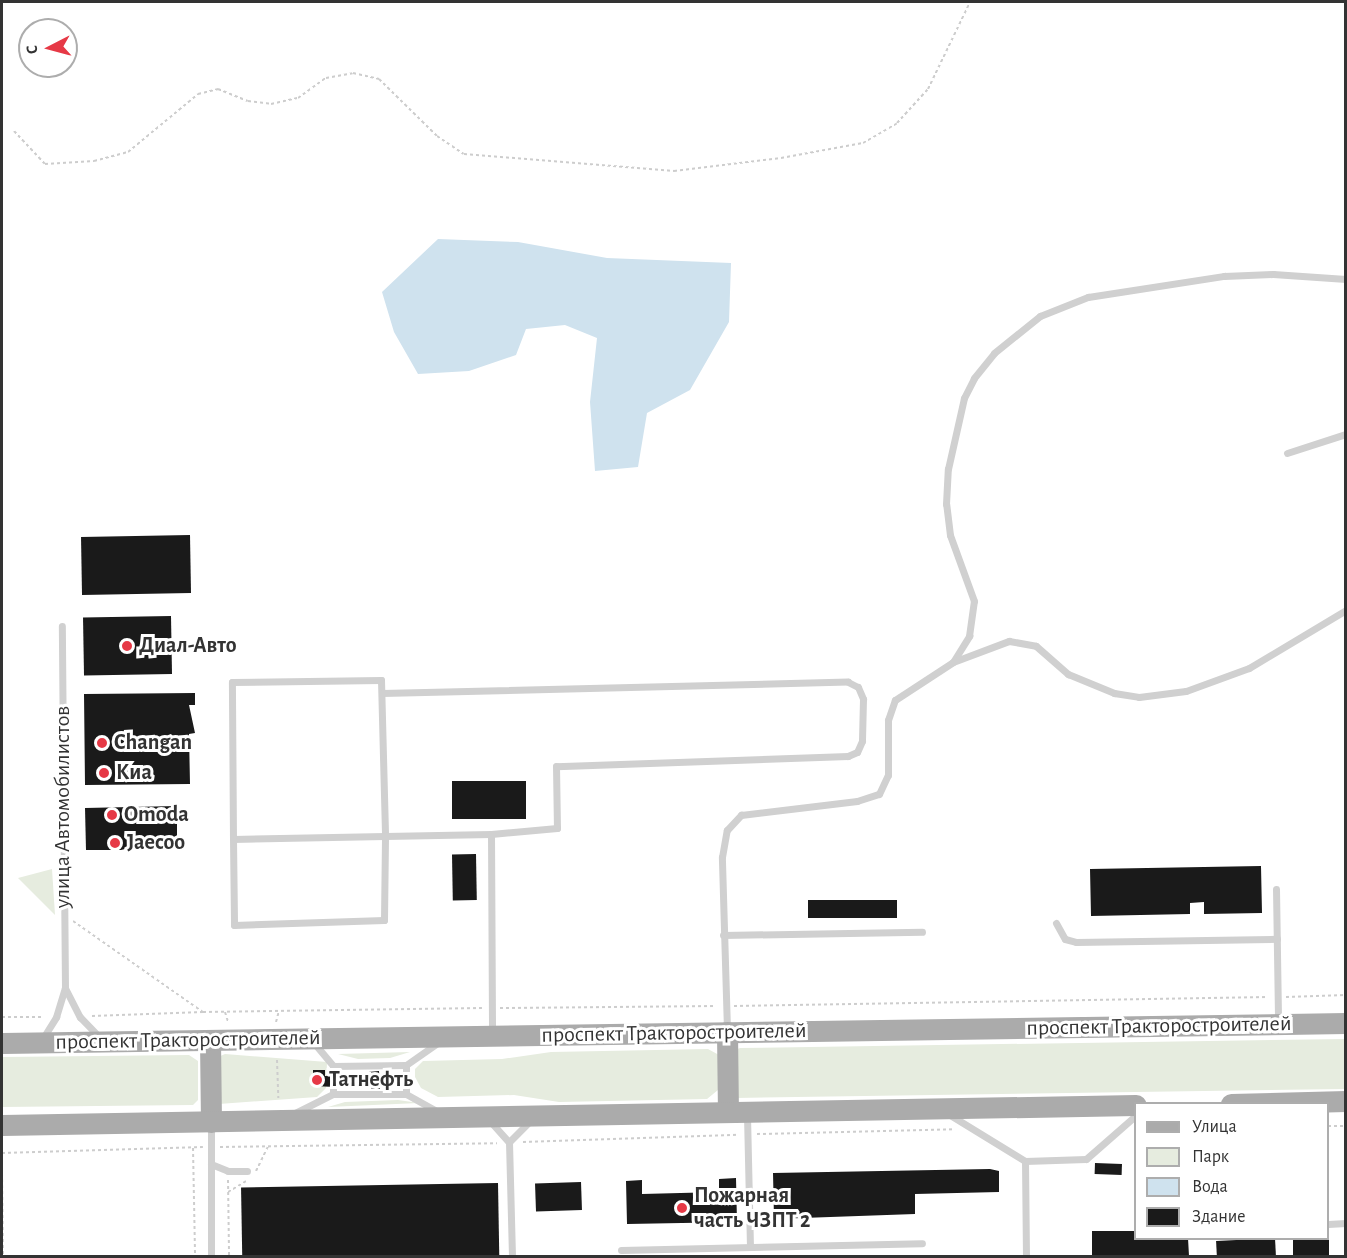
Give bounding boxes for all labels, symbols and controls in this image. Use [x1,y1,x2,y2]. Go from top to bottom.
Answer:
north arrow [18,18,78,78]
text: С [24,44,41,55]
place label: Диал-Авто [139,633,237,659]
marker: Диал-Авто [120,639,134,653]
street label: улица Автомобилистов [50,706,76,908]
place label: Changan [114,730,192,756]
marker: Changan [95,736,109,750]
place label: Киа [116,760,152,786]
marker: Киа [97,766,111,780]
place label: Omoda [124,802,189,828]
marker: Omoda [105,808,119,822]
place label: Jaecoo [127,830,185,856]
marker: Jaecoo [108,836,122,850]
street label: проспект Тракторостроителей [1026,1010,1292,1042]
street label: проспект Тракторостроителей [541,1017,807,1049]
street label: проспект Тракторостроителей [55,1024,321,1056]
place label: Татнефть [329,1067,413,1093]
marker: Татнефть [310,1073,324,1087]
legend [1134,1102,1329,1240]
text: Улица [1192,1118,1237,1136]
text: Парк [1192,1148,1229,1166]
text: Вода [1192,1178,1228,1196]
place label: Пожарная часть ЧЗПТ 2 [694,1182,810,1234]
marker: Пожарная часть ЧЗПТ 2 [675,1201,689,1215]
text: Здание [1192,1208,1246,1226]

